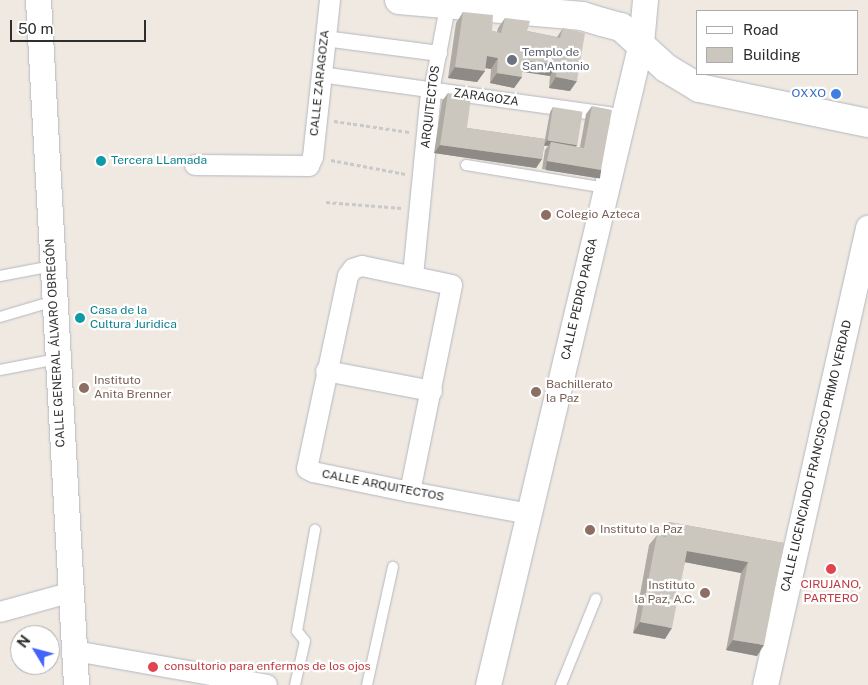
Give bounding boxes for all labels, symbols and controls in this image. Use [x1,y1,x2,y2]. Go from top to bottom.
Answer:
scale bar [12,10,149,42]
legend [696,10,858,75]
text: 50 m [18,20,53,37]
text: Road [743,21,779,38]
street label: CALLE ZARAGOZA [307,29,333,137]
place label: Templo de San Antonio [522,46,590,74]
text: Building [743,46,801,63]
marker: Templo de San Antonio [506,54,518,66]
street label: ARQUITECTOS [419,65,443,149]
street label: ZARAGOZA [452,86,520,110]
place label: OXXO [792,87,826,101]
marker: OXXO [830,88,842,100]
place label: Tercera LLamada [111,154,207,168]
marker: Tercera LLamada [95,155,107,167]
place label: Colegio Azteca [556,208,640,222]
marker: Colegio Azteca [540,209,552,221]
street label: CALLE PEDRO PARGA [559,237,601,361]
street label: CALLE GENERAL ÁLVARO OBREGÓN [43,238,69,448]
place label: Casa de la Cultura Juridica [90,304,177,332]
marker: Casa de la Cultura Juridica [74,312,86,324]
street label: CALLE LICENCIADO FRANCISCO PRIMO VERDAD [779,319,855,593]
place label: Instituto Anita Brenner [94,374,171,402]
place label: Bachillerato la Paz [546,378,613,406]
marker: Instituto Anita Brenner [78,382,90,394]
marker: Bachillerato la Paz [530,386,542,398]
street label: CALLE ARQUITECTOS [321,467,445,505]
place label: Instituto la Paz [600,523,683,537]
marker: Instituto la Paz [584,524,596,536]
marker: CIRUJANO, PARTERO [824,562,838,576]
place label: CIRUJANO, PARTERO [801,578,861,606]
place label: Instituto la Paz, A.C. [634,579,695,607]
marker: Instituto la Paz, A.C. [699,587,711,599]
north arrow [10,625,60,675]
text: N [14,632,33,651]
marker: consultorio para enfermos de los ojos [146,660,160,674]
place label: consultorio para enfermos de los ojos [164,660,371,674]

